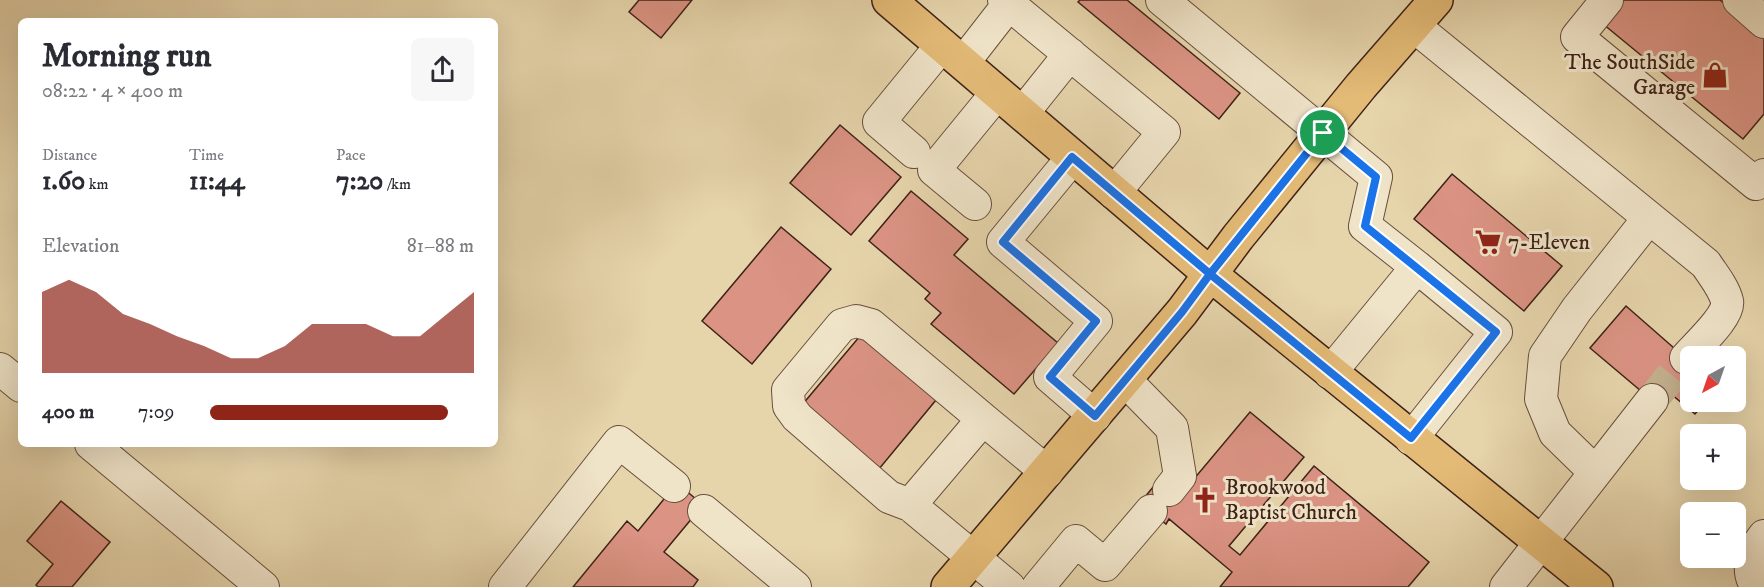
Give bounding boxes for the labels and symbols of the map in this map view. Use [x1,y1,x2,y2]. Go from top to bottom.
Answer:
place label: The SouthSide Garage [1564,49,1695,101]
shop icon: The SouthSide Garage [1700,60,1730,90]
pin [1297,107,1348,158]
supermarket icon: 7-Eleven [1473,227,1503,257]
place label: 7-Eleven [1508,229,1590,256]
north arrow [1680,346,1746,412]
place label: Brookwood Baptist Church [1225,474,1357,526]
church icon: Brookwood Baptist Church [1190,485,1220,515]

